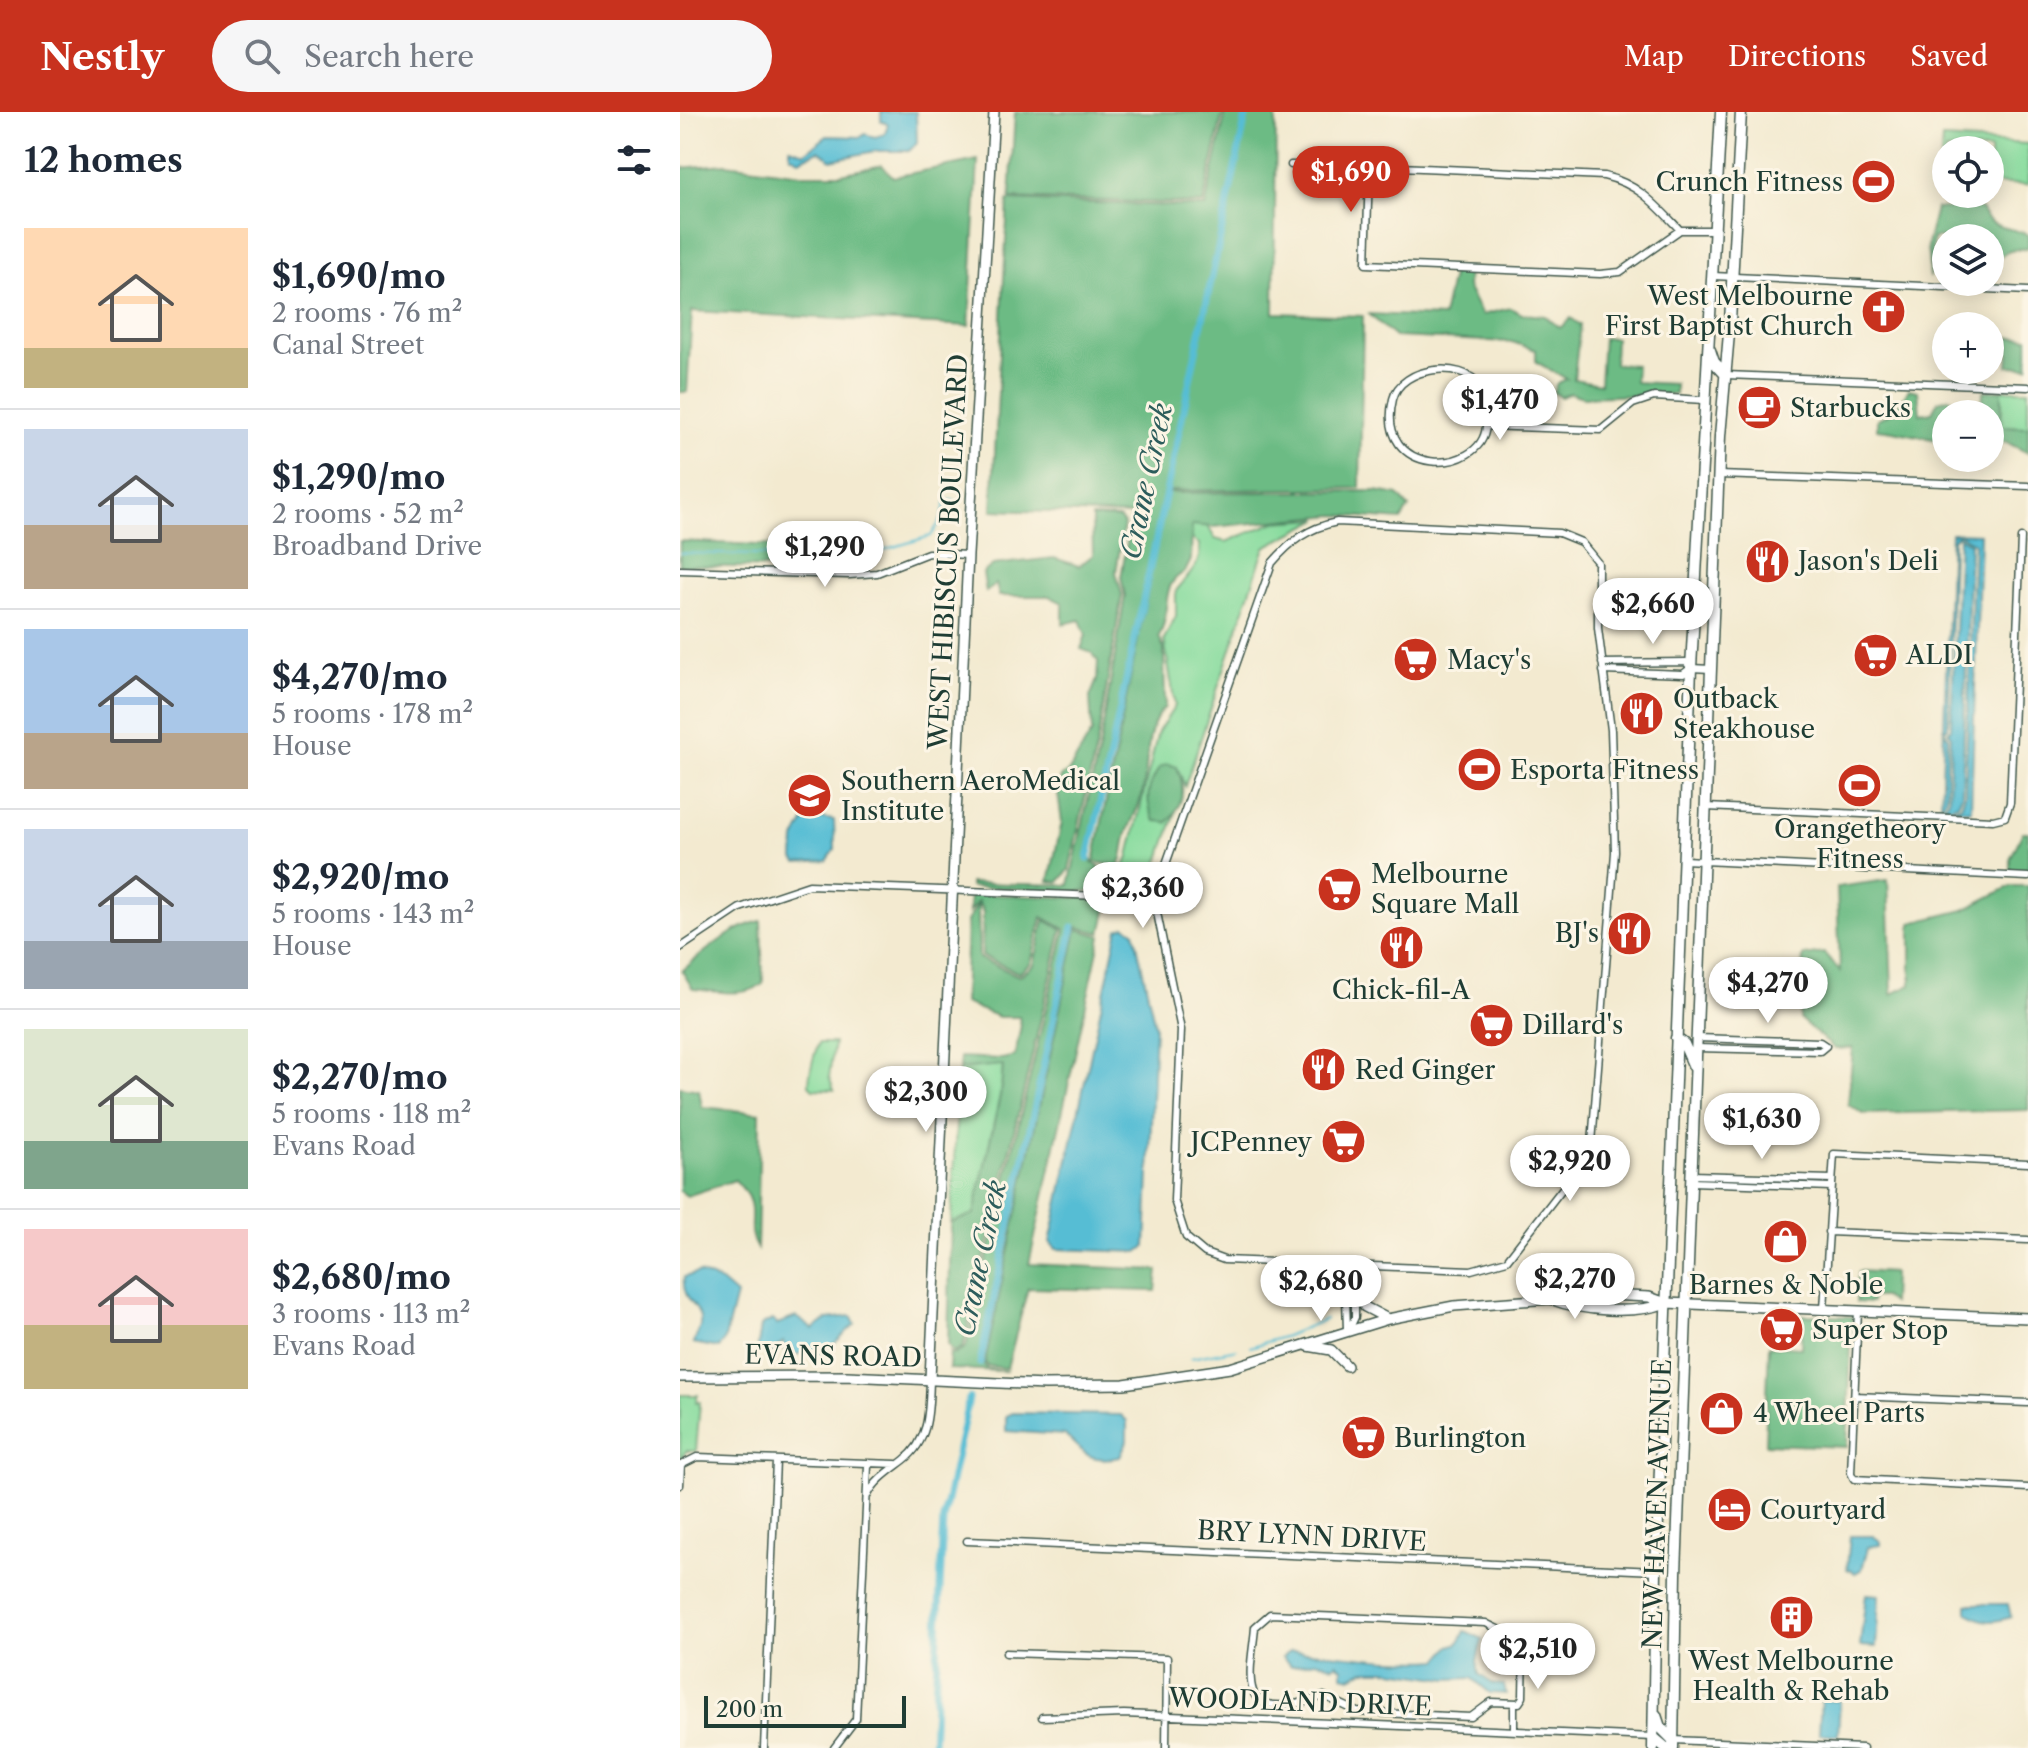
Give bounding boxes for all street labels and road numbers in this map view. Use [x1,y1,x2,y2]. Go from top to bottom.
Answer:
street label: WEST HIBISCUS BOULEVARD [922,353,974,752]
street label: EVANS ROAD [744,1338,922,1374]
street label: NEW HAVEN AVENUE [1636,1358,1678,1650]
street label: BRY LYNN DRIVE [1196,1514,1428,1558]
street label: WOODLAND DRIVE [1167,1681,1432,1723]

